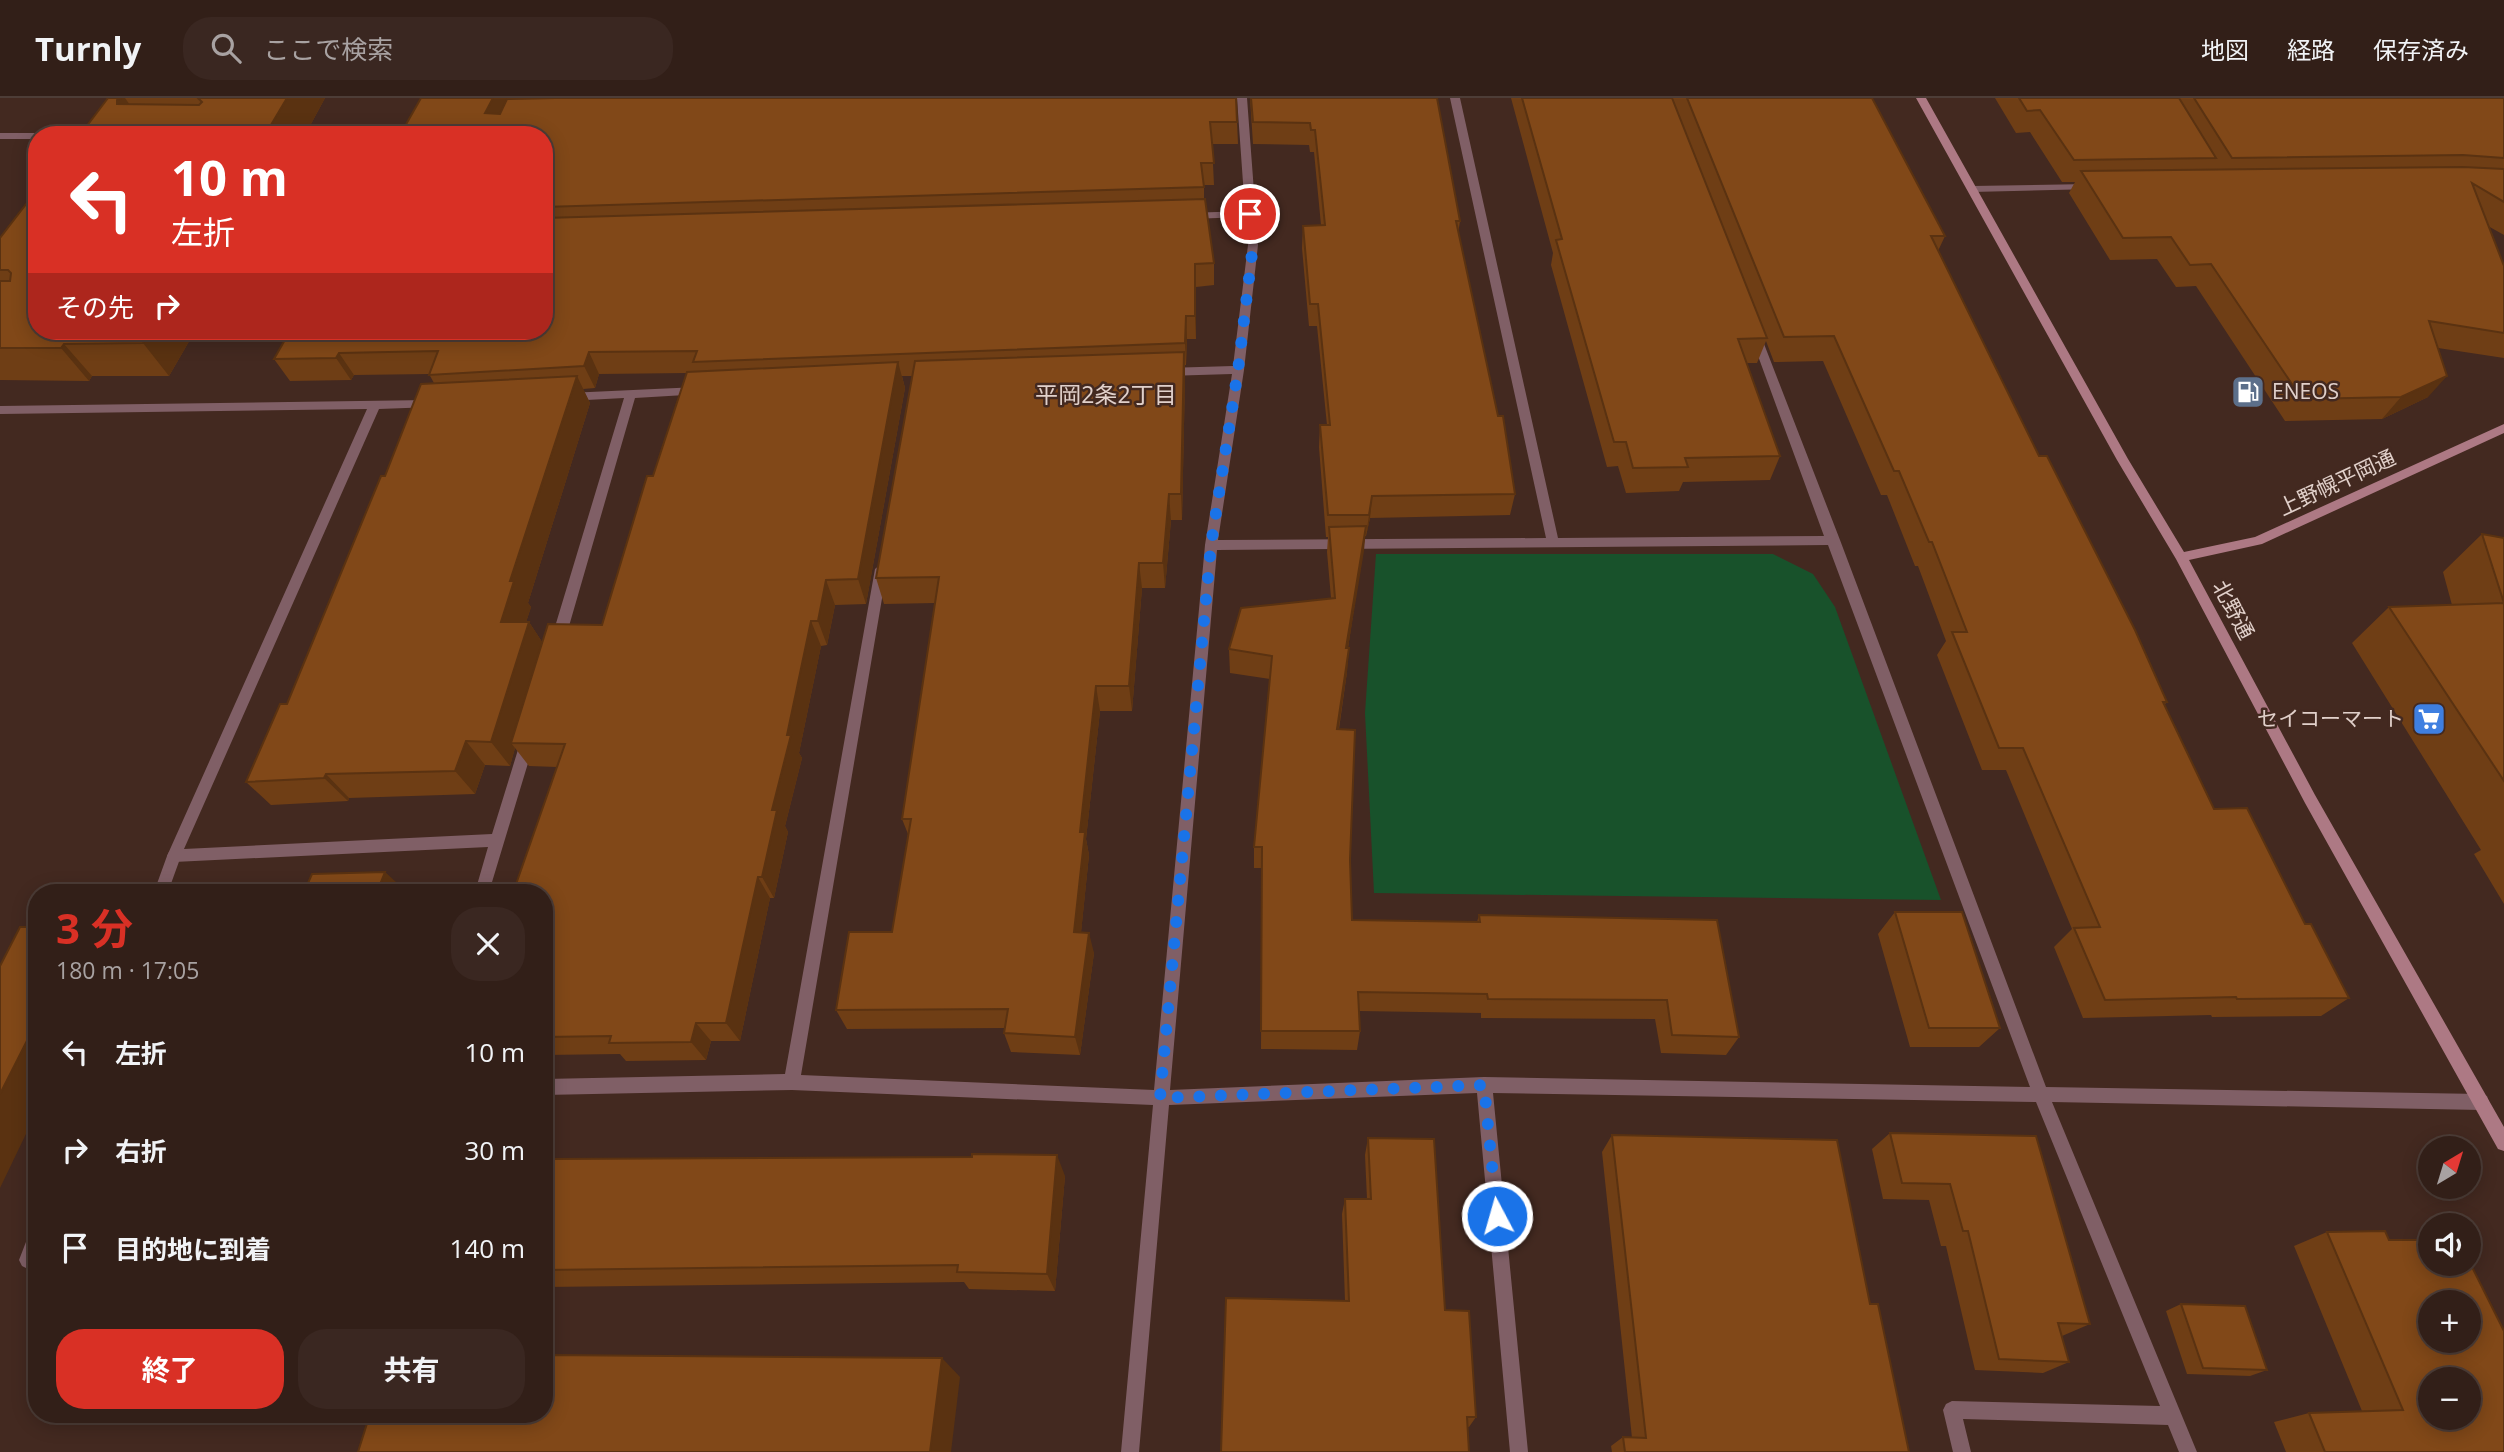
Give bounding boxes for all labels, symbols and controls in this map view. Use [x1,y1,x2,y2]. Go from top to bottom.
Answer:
search box [183,17,673,80]
text: Turnly [35,26,141,71]
icon: search [207,29,245,67]
text: ここで検索 [263,31,393,67]
text: 地図 [2201,33,2249,66]
text: 経路 [2287,33,2335,66]
text: 保存済み [2373,33,2469,66]
text: 10 m [171,144,288,210]
icon: left [56,154,147,245]
pin [1220,184,1280,244]
icon: arrive [1231,195,1269,233]
text: 左折 [171,210,235,253]
icon: right [148,287,186,325]
text: その先 [56,289,134,325]
fuel station icon: ENEOS [2229,373,2267,411]
place label: ENEOS [2272,377,2339,405]
district label: 平岡2条2丁目 [1035,378,1177,410]
street label: 上野幌平岡通 [2274,443,2400,521]
street label: 北野通 [2207,575,2261,644]
supermarket icon: セイコーマート [2410,700,2448,738]
place label: セイコーマート [2257,704,2404,732]
text: 3 分 [56,899,133,956]
button: close [451,907,525,981]
text: 180 m · 17:05 [56,954,199,986]
icon: left [56,1033,94,1071]
text: 10 m [464,1034,525,1070]
text: 左折 [115,1035,167,1071]
icon: right [56,1131,94,1169]
text: 30 m [464,1132,525,1168]
text: 右折 [115,1133,167,1169]
north arrow [2418,1136,2482,1199]
map controls [2418,1136,2481,1430]
position arrow [1460,1179,1534,1253]
button: sound [2418,1213,2481,1276]
icon: arrive [56,1229,94,1267]
text: 140 m [450,1230,525,1266]
text: 目的地に到着 [115,1231,271,1267]
button: + [2418,1290,2481,1353]
button: 終了 [56,1329,284,1409]
button: 共有 [298,1329,525,1409]
button: − [2418,1367,2481,1430]

